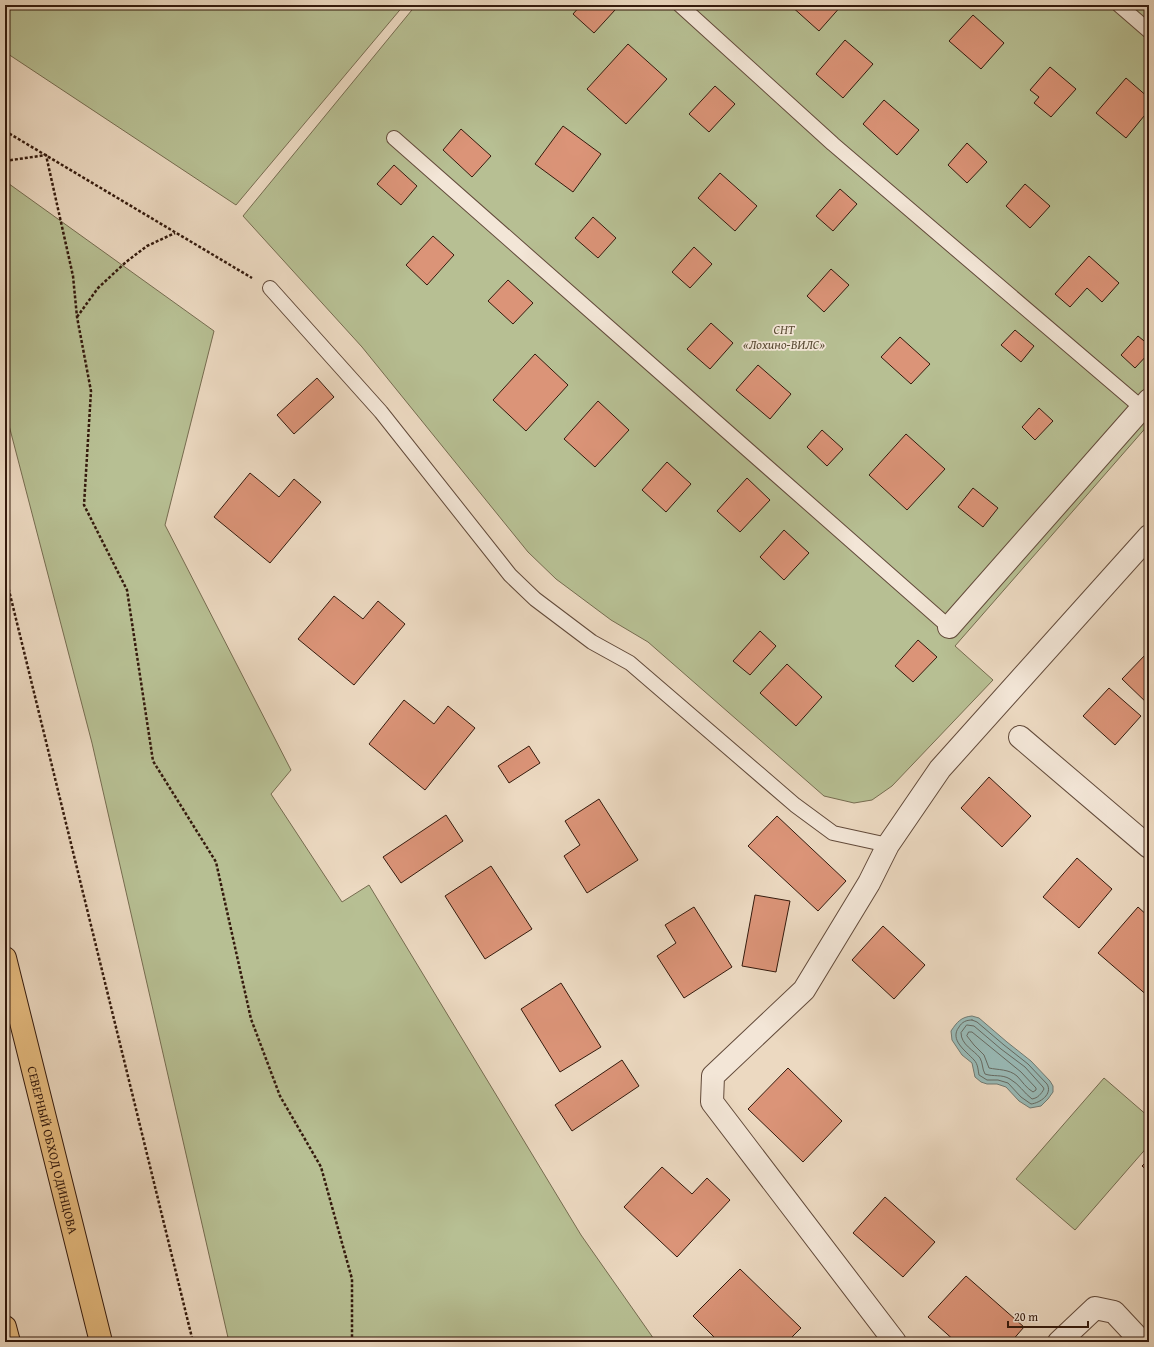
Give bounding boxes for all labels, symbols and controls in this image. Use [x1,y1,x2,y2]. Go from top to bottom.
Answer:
park label: СНТ «Лохино-ВИЛС» [743,320,825,354]
street label: СЕВЕРНЫЙ ОБХОД ОДИНЦОВА [23,1064,83,1236]
scale bar [1008,1303,1088,1329]
text: 20 m [1014,1308,1038,1325]

